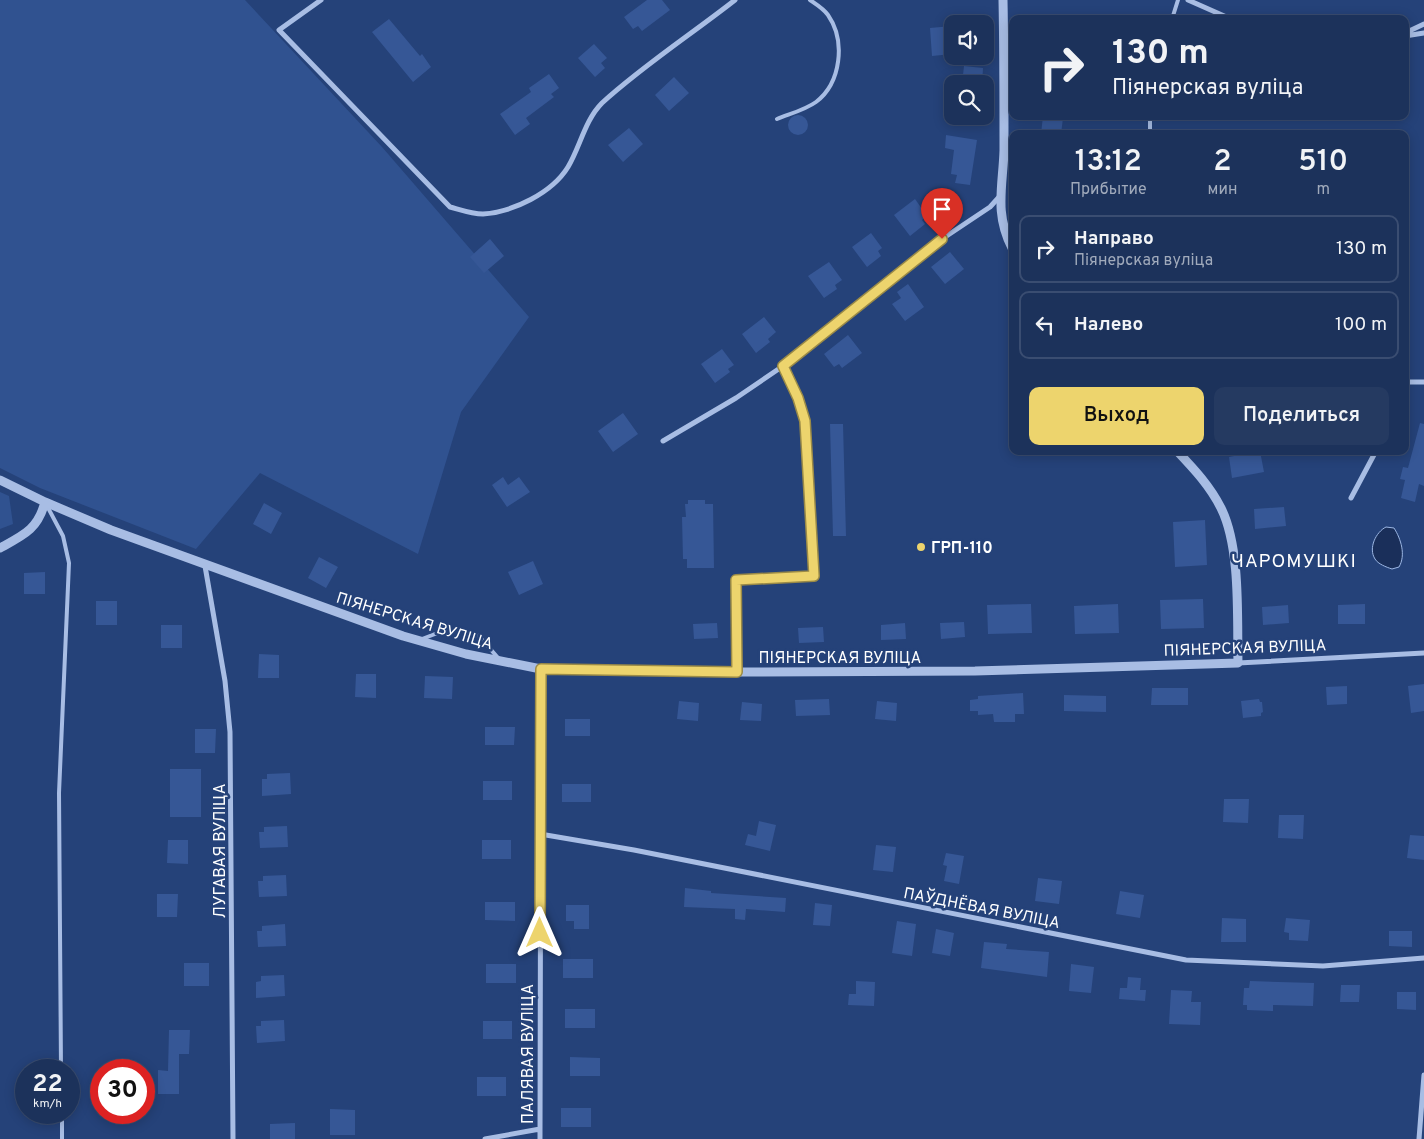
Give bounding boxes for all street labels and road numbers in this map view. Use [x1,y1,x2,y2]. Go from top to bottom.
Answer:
street label: ПІЯНЕРСКАЯ ВУЛІЦА [334,589,495,655]
street label: ПІЯНЕРСКАЯ ВУЛІЦА [1163,636,1327,662]
street label: ПІЯНЕРСКАЯ ВУЛІЦА [759,649,922,669]
street label: ЛУГАВАЯ ВУЛІЦА [211,783,231,919]
street label: ПАЎДНЁВАЯ ВУЛІЦА [902,882,1062,934]
street label: ПАЛЯВАЯ ВУЛІЦА [519,984,539,1124]

